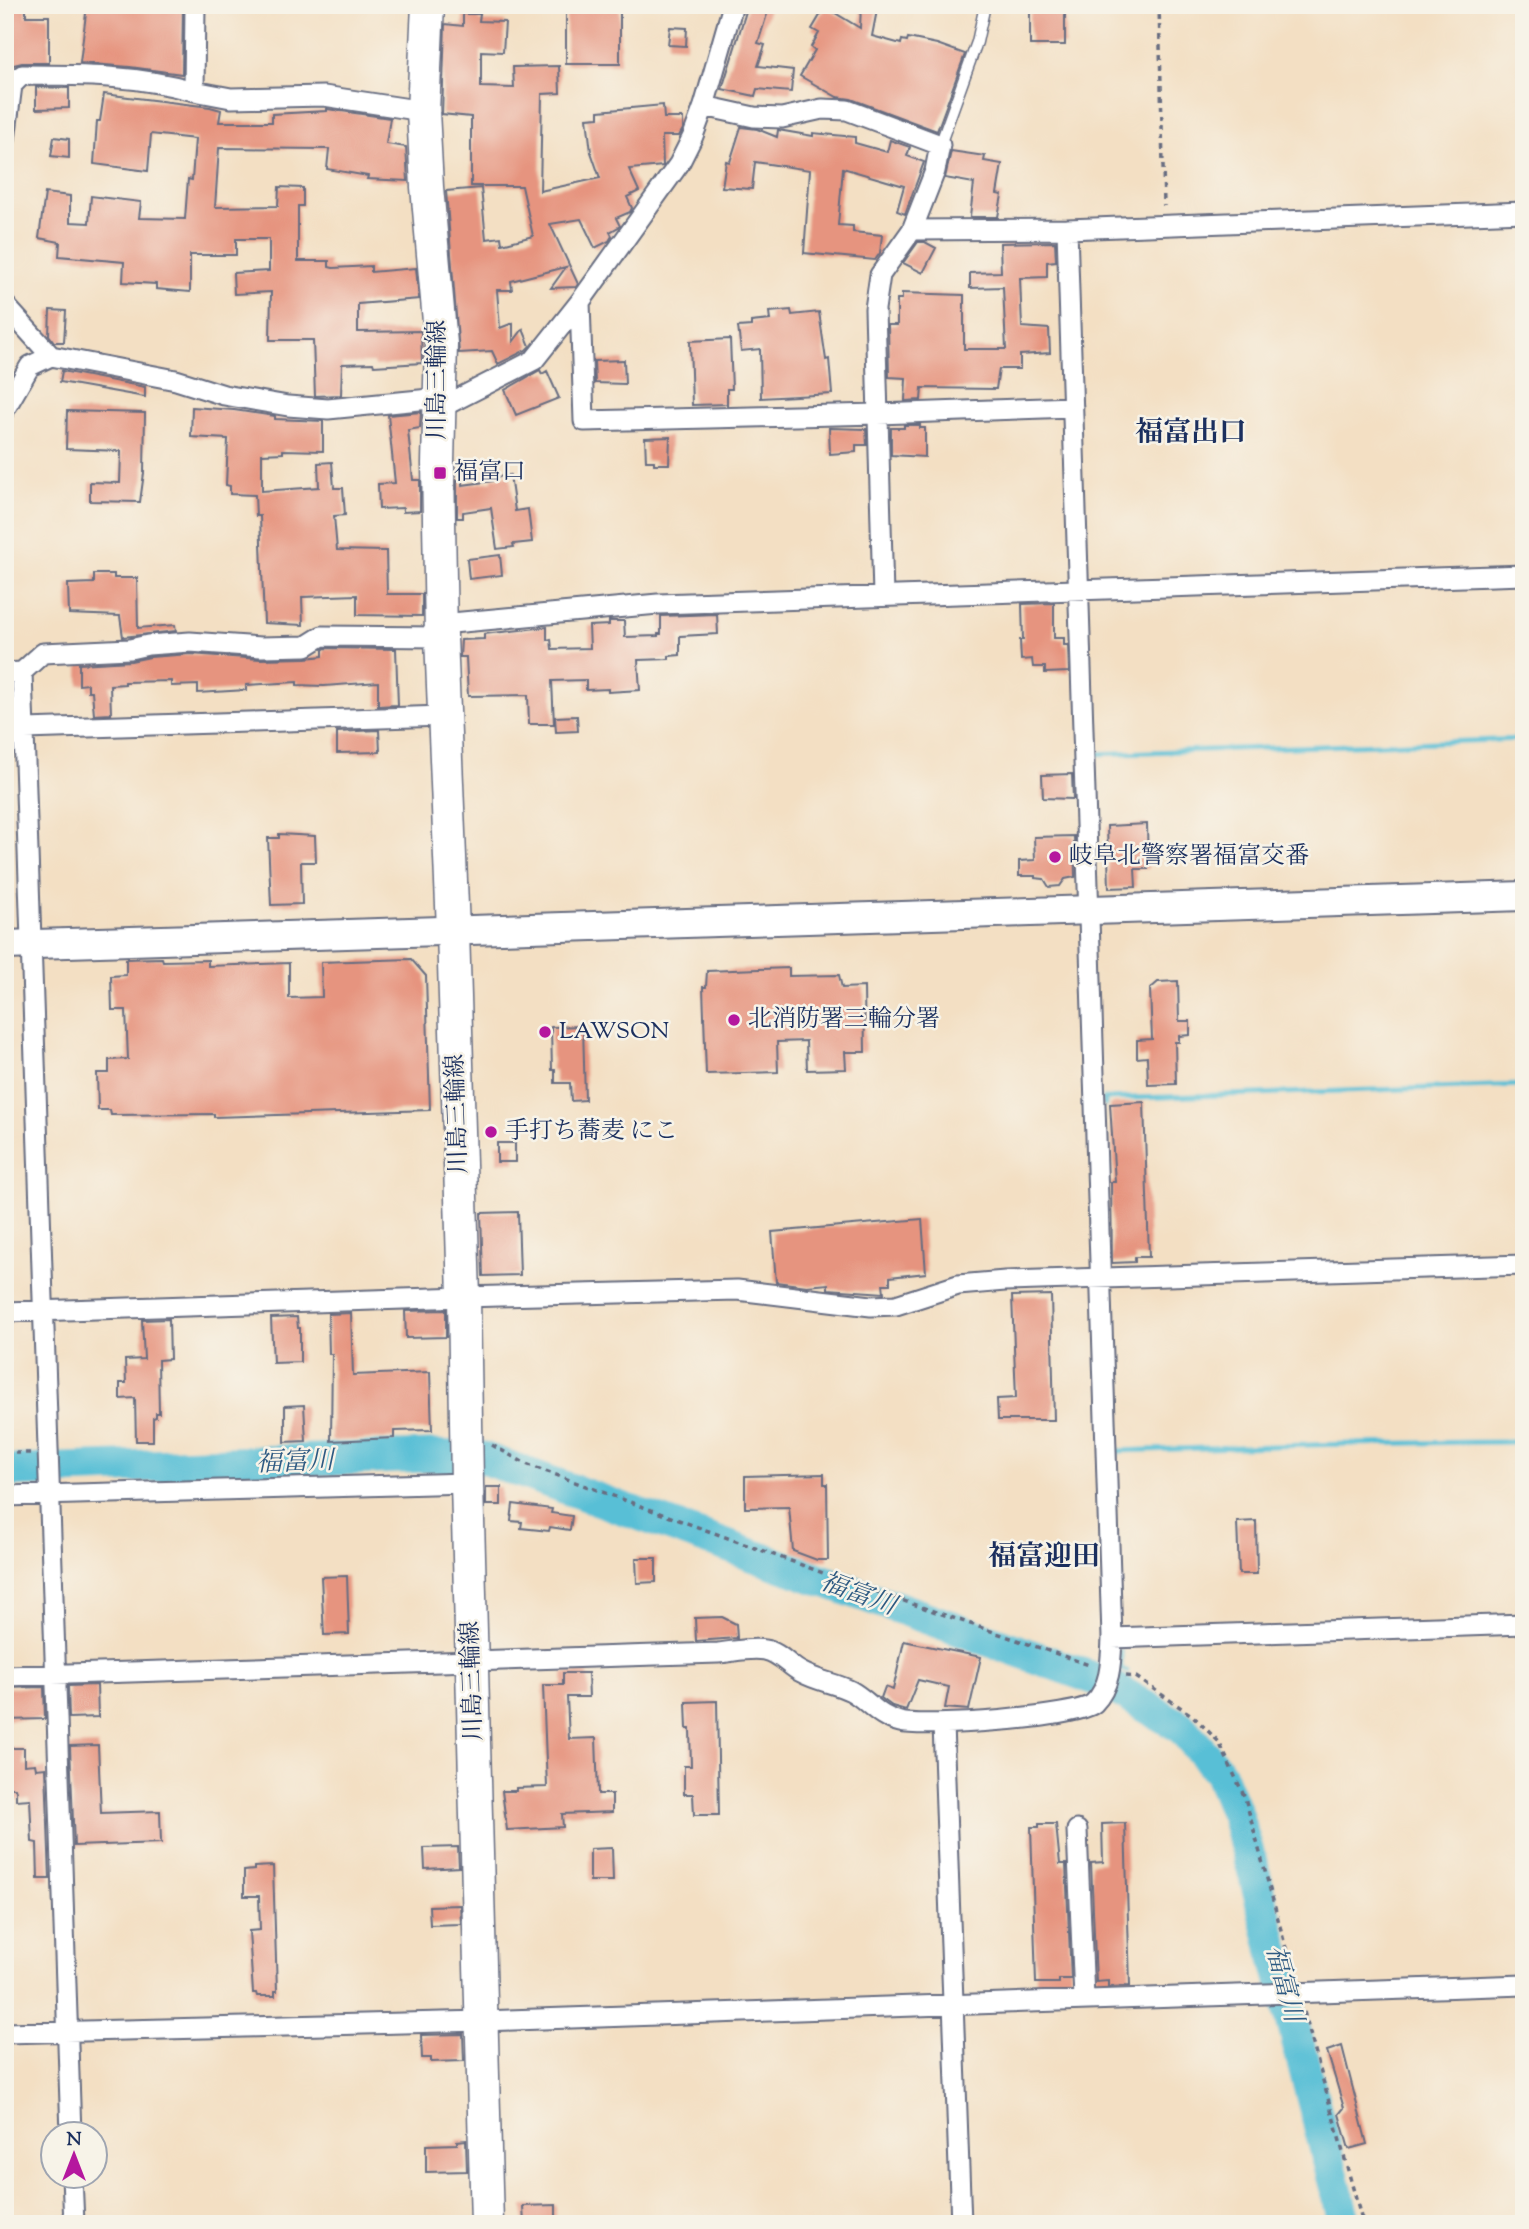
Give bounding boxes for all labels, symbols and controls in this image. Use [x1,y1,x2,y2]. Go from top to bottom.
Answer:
street label: 川島三輪線 [421,320,455,440]
district label: 福富出口 [1135,414,1247,454]
place label: 福富口 [454,456,526,490]
marker: 福富口 [432,465,448,481]
place label: 岐阜北警察署福富交番 [1069,840,1309,874]
marker: 岐阜北警察署福富交番 [1047,849,1063,865]
place label: 北消防署三輪分署 [748,1003,940,1037]
marker: 北消防署三輪分署 [726,1012,742,1028]
place label: LAWSON [559,1015,669,1049]
marker: LAWSON [537,1024,553,1040]
street label: 川島三輪線 [439,1053,477,1175]
place label: 手打ち蕎麦 にこ [505,1115,678,1149]
marker: 手打ち蕎麦 にこ [483,1124,499,1140]
water label: 福富川 [255,1443,338,1483]
district label: 福富迎田 [988,1538,1100,1578]
water label: 福富川 [815,1564,904,1627]
street label: 川島三輪線 [454,1620,492,1742]
water label: 福富川 [1255,1942,1312,2029]
north arrow [38,2120,108,2190]
text: N [66,2127,82,2154]

